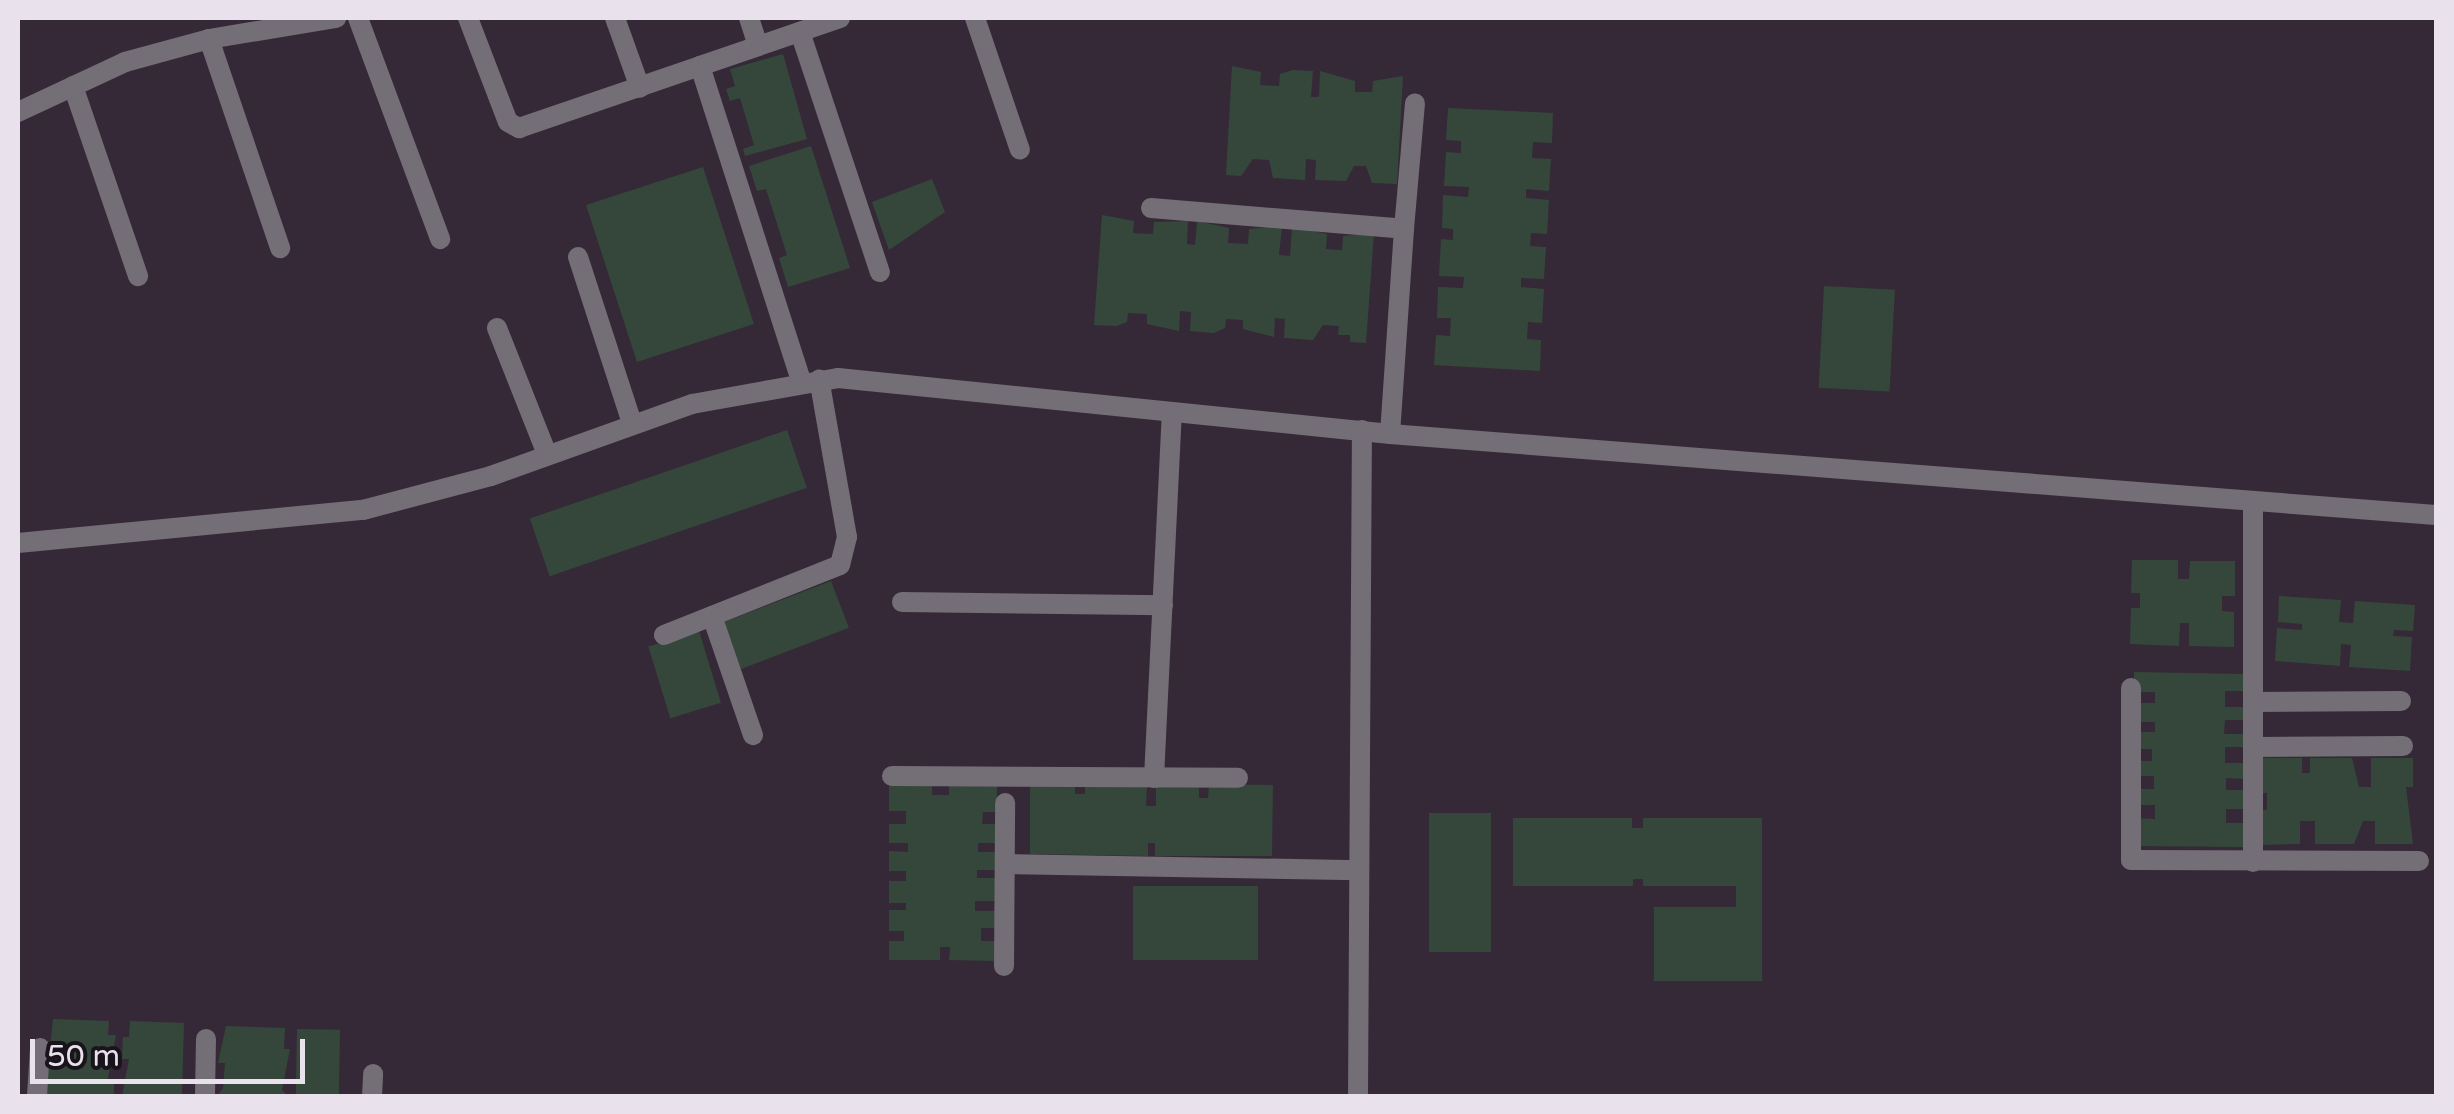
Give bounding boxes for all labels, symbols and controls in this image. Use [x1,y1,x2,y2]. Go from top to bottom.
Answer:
scale bar [35,1019,310,1081]
text: 50 m [47,1038,120,1075]

